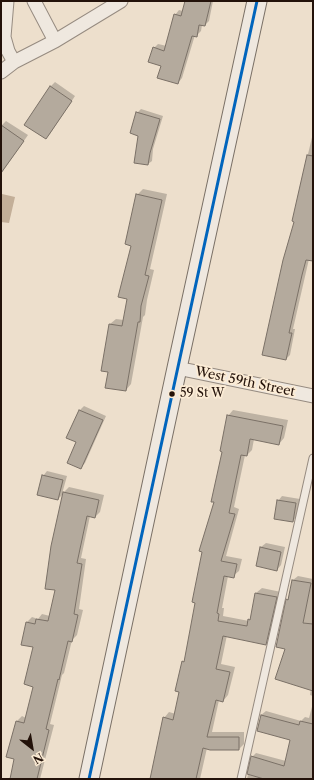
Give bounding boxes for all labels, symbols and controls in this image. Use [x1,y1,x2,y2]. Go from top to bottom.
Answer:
street label: West 59th Street [194,364,296,400]
place label: 59 St W [180,387,225,401]
marker: 59 St W [167,389,177,399]
north arrow [12,728,52,768]
text: N [30,750,46,767]

